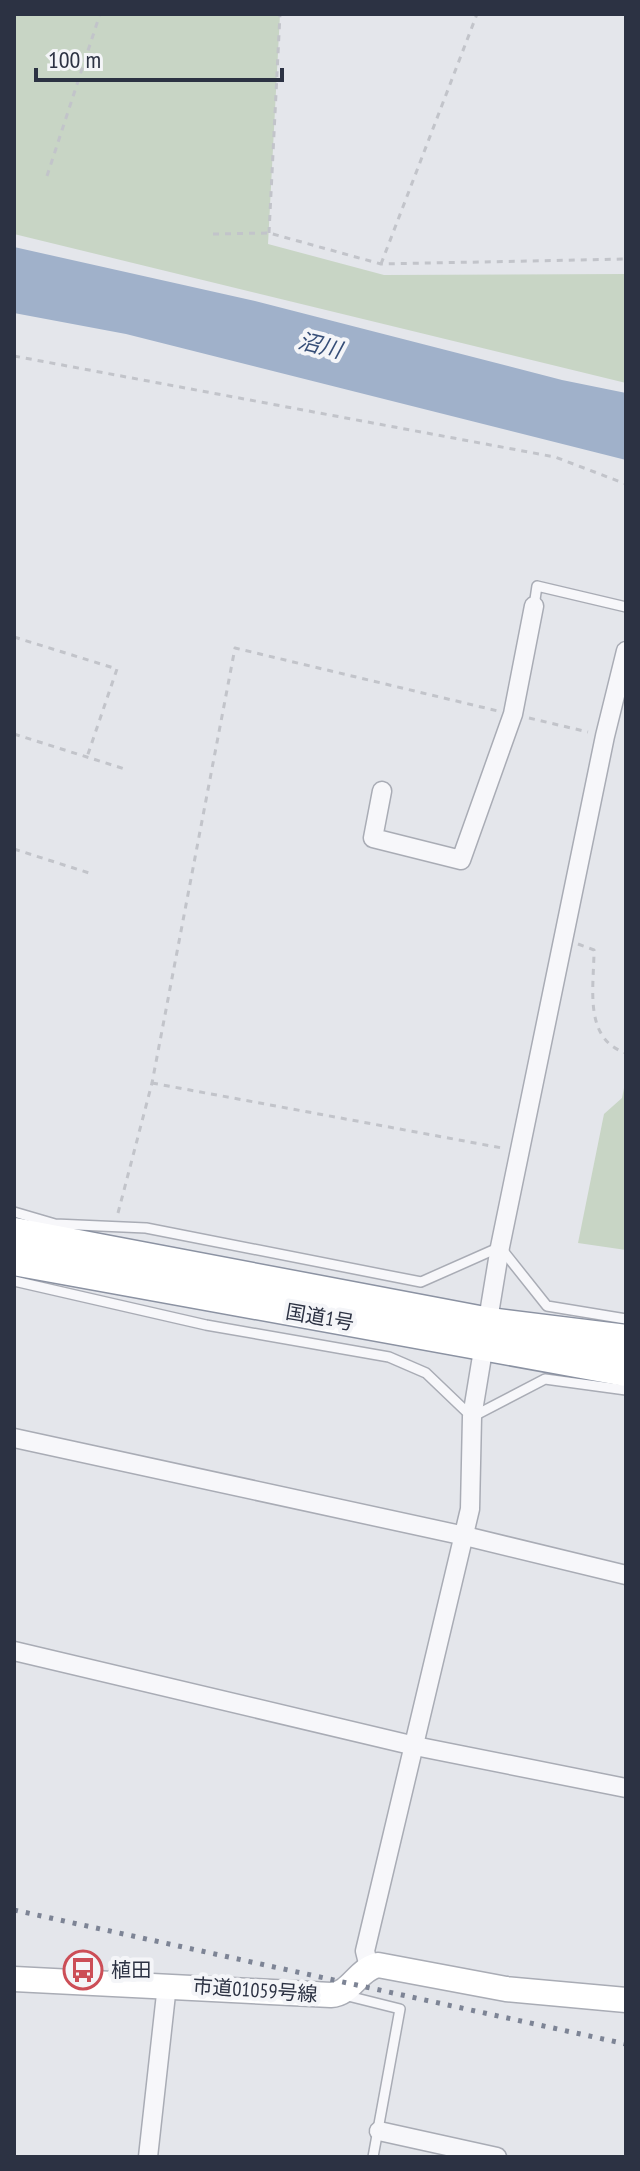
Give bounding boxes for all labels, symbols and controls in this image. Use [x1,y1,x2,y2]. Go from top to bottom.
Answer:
scale bar [36,32,282,82]
text: 100 m [48,44,101,75]
water label: 沼川 [295,326,347,364]
street label: 国道1号 [284,1298,356,1336]
bus stop icon: 植田 [62,1949,104,1991]
place label: 植田 [111,1957,151,1983]
street label: 市道01059号線 [192,1973,318,2007]

